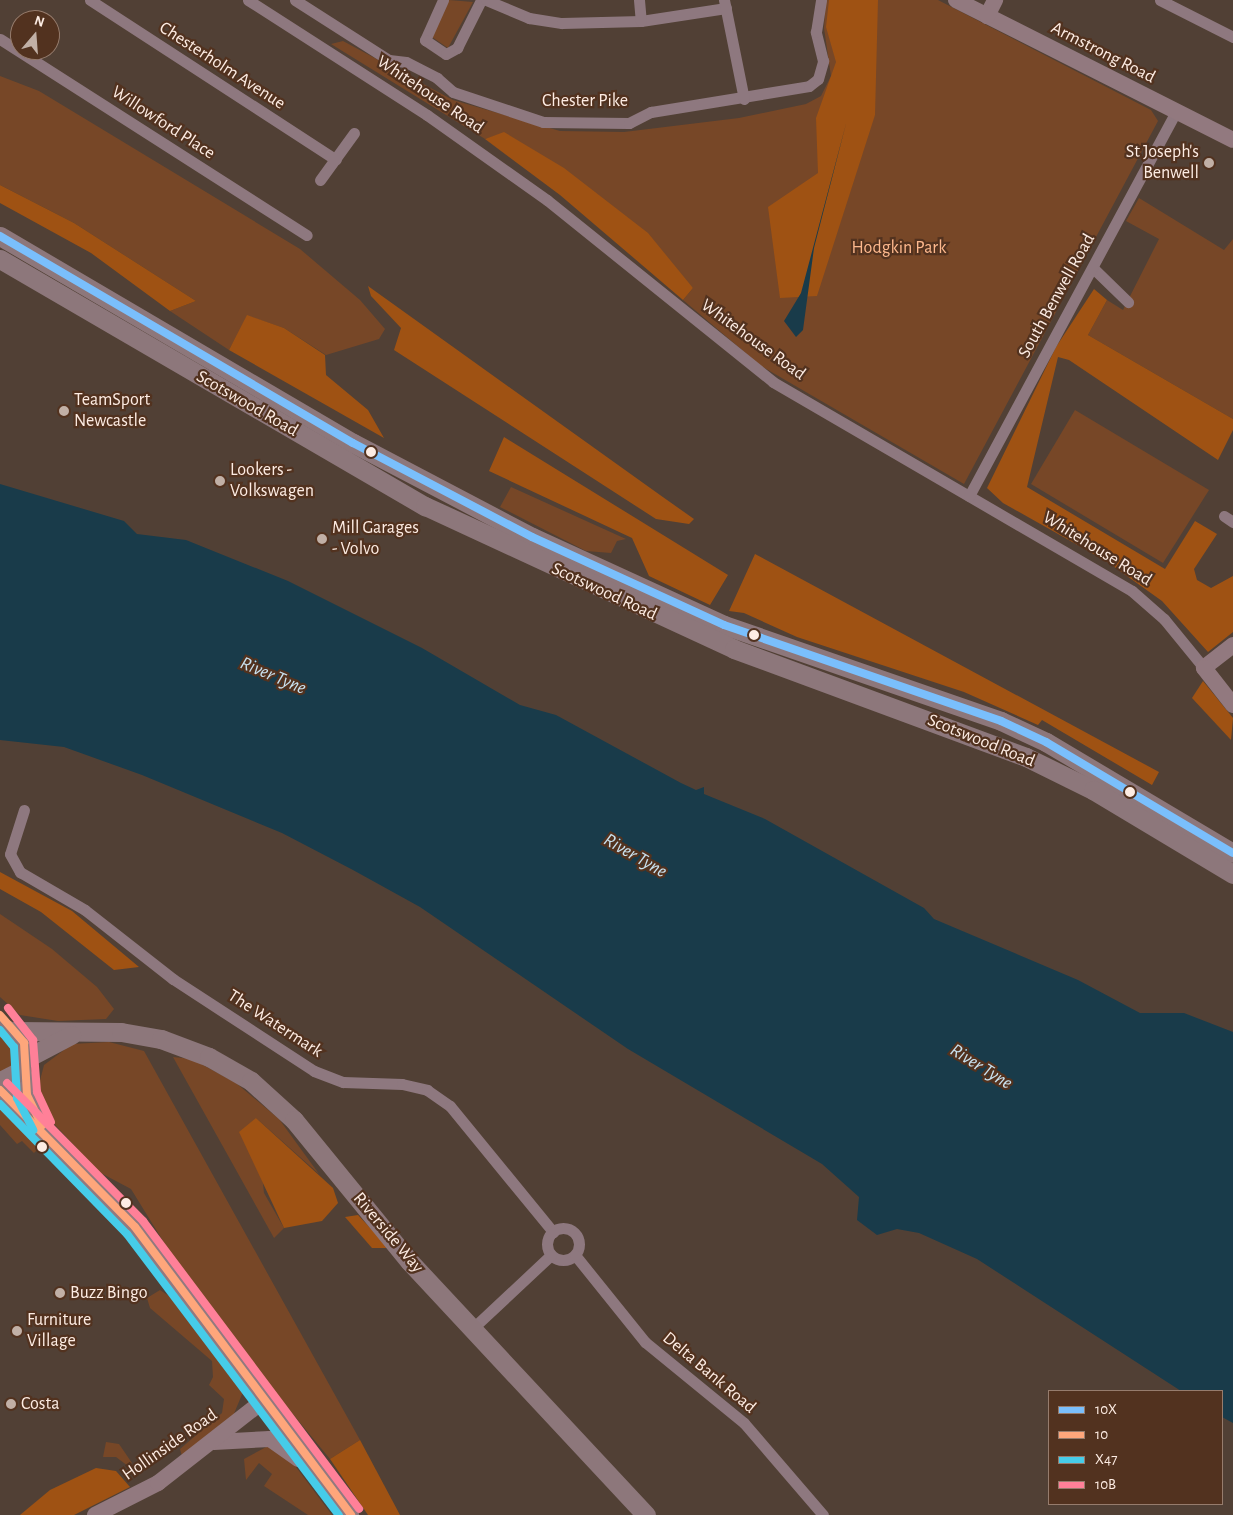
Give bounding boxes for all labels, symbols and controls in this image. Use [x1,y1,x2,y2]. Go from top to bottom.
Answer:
north arrow [10,10,60,60]
text: N [33,14,46,30]
street label: Chesterholm Avenue [155,17,289,115]
street label: Armstrong Road [1047,17,1159,89]
street label: Whitehouse Road [372,51,488,139]
street label: Willowford Place [107,81,219,165]
street label: Chester Pike [542,90,628,112]
place label: St Joseph's Benwell [1126,142,1199,184]
marker: St Joseph's Benwell [1203,157,1215,169]
street label: South Benwell Road [1014,230,1100,362]
park label: Hodgkin Park [852,237,946,259]
street label: Whitehouse Road [696,295,810,385]
street label: Scotswood Road [192,366,302,442]
place label: TeamSport Newcastle [74,390,150,432]
marker: TeamSport Newcastle [58,405,70,417]
unlabelled marker [366,447,376,457]
place label: Lookers - Volkswagen [230,460,314,502]
marker: Lookers - Volkswagen [214,475,226,487]
street label: Whitehouse Road [1038,507,1156,591]
place label: Mill Garages - Volvo [332,518,419,560]
marker: Mill Garages - Volvo [316,533,328,545]
street label: Scotswood Road [548,558,660,626]
unlabelled marker [749,630,759,640]
water label: River Tyne [237,652,309,700]
street label: Scotswood Road [924,710,1038,772]
unlabelled marker [1125,787,1135,797]
water label: River Tyne [599,829,671,883]
street label: The Watermark [223,985,327,1063]
water label: River Tyne [946,1039,1016,1095]
unlabelled marker [37,1142,47,1152]
street label: Riverside Way [348,1188,428,1278]
unlabelled marker [121,1198,131,1208]
place label: Buzz Bingo [70,1282,148,1304]
marker: Buzz Bingo [54,1287,66,1299]
place label: Furniture Village [27,1310,91,1352]
marker: Furniture Village [11,1325,23,1337]
street label: Delta Bank Road [658,1328,760,1418]
legend [1048,1390,1223,1505]
place label: Costa [21,1393,60,1415]
marker: Costa [5,1398,17,1410]
text: 10X [1095,1402,1117,1417]
street label: Hollinside Road [118,1404,222,1486]
text: 10 [1095,1427,1108,1442]
text: X47 [1095,1452,1117,1467]
text: 10B [1095,1477,1116,1492]

